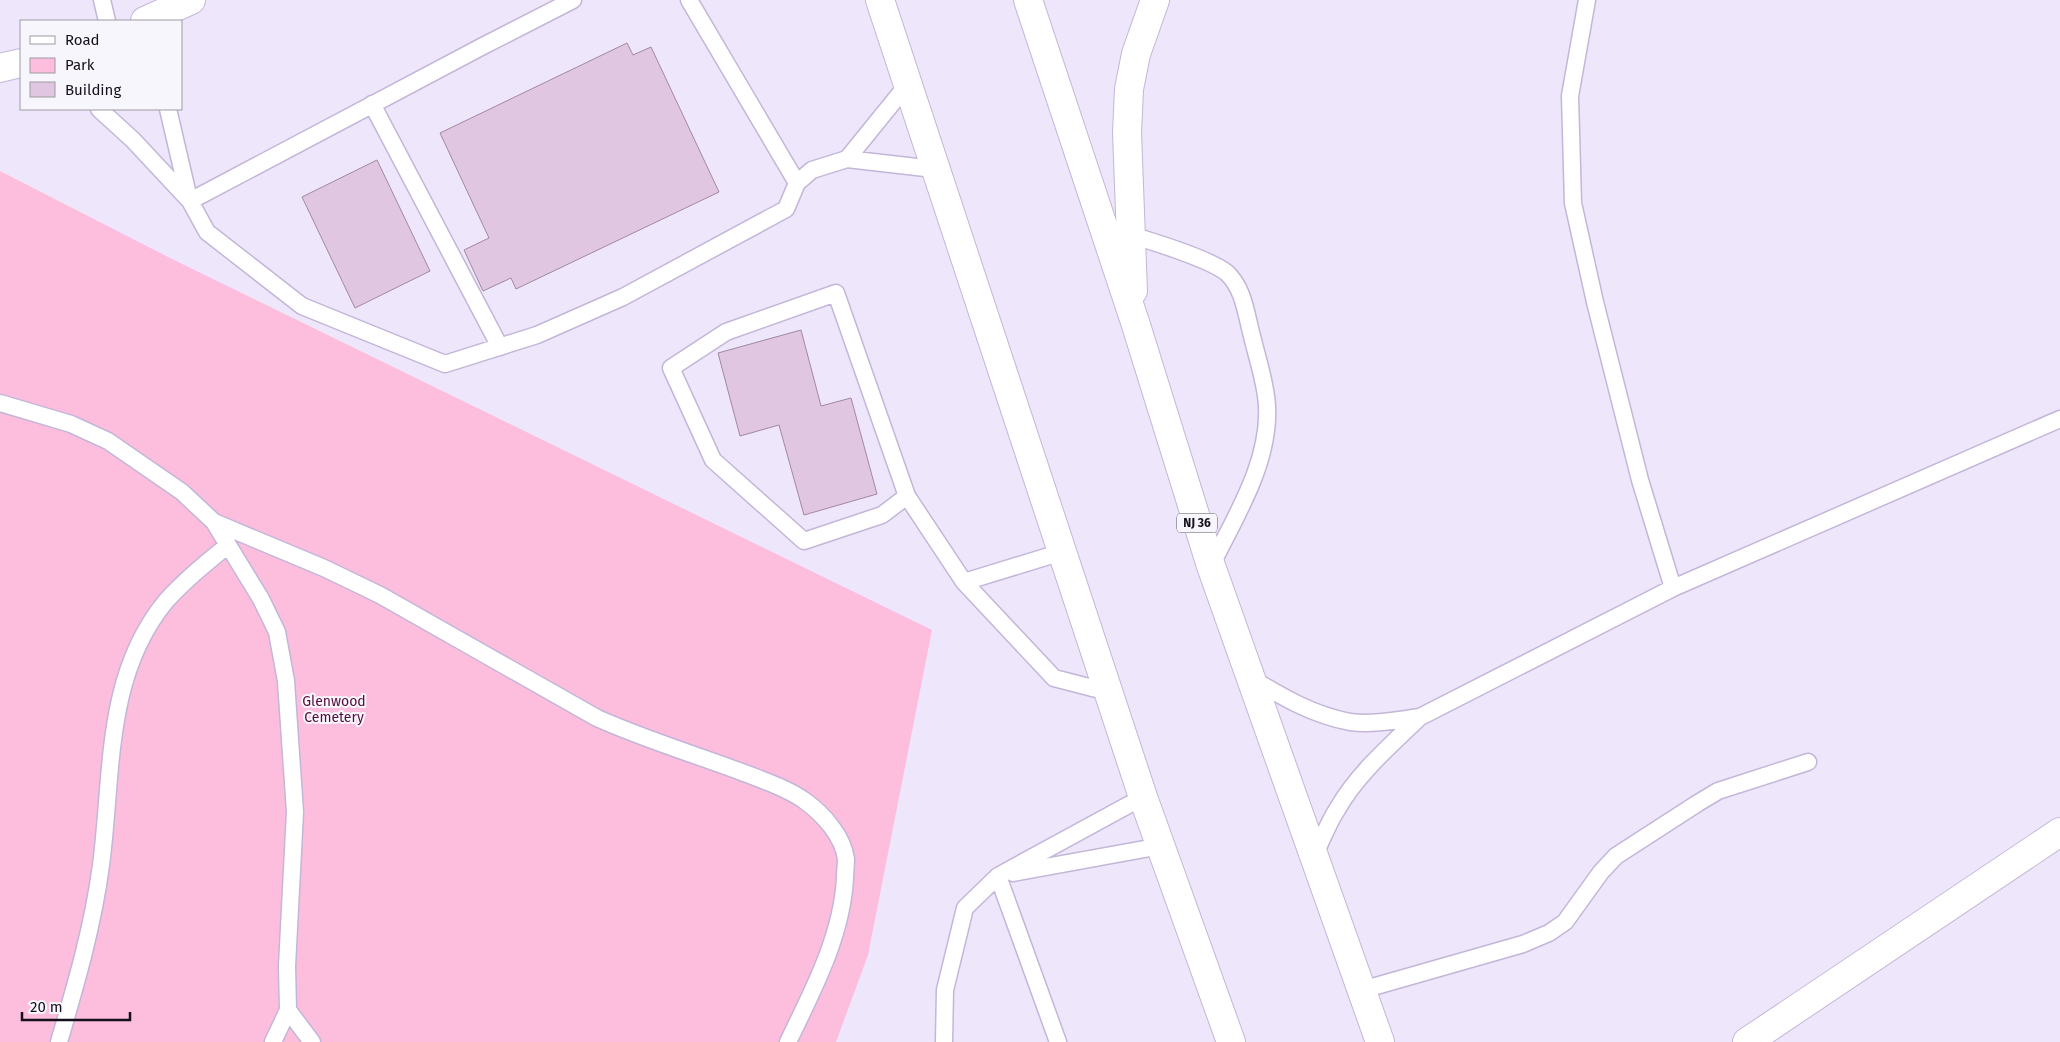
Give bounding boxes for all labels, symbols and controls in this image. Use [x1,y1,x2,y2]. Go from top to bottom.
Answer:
legend [20,20,182,110]
text: Road [65,31,100,49]
text: Park [65,56,95,74]
text: Building [65,81,121,99]
road number: NJ 36 [1177,514,1217,532]
park label: Glenwood Cemetery [302,693,366,726]
scale bar [22,990,130,1022]
text: 20 m [30,998,63,1016]

